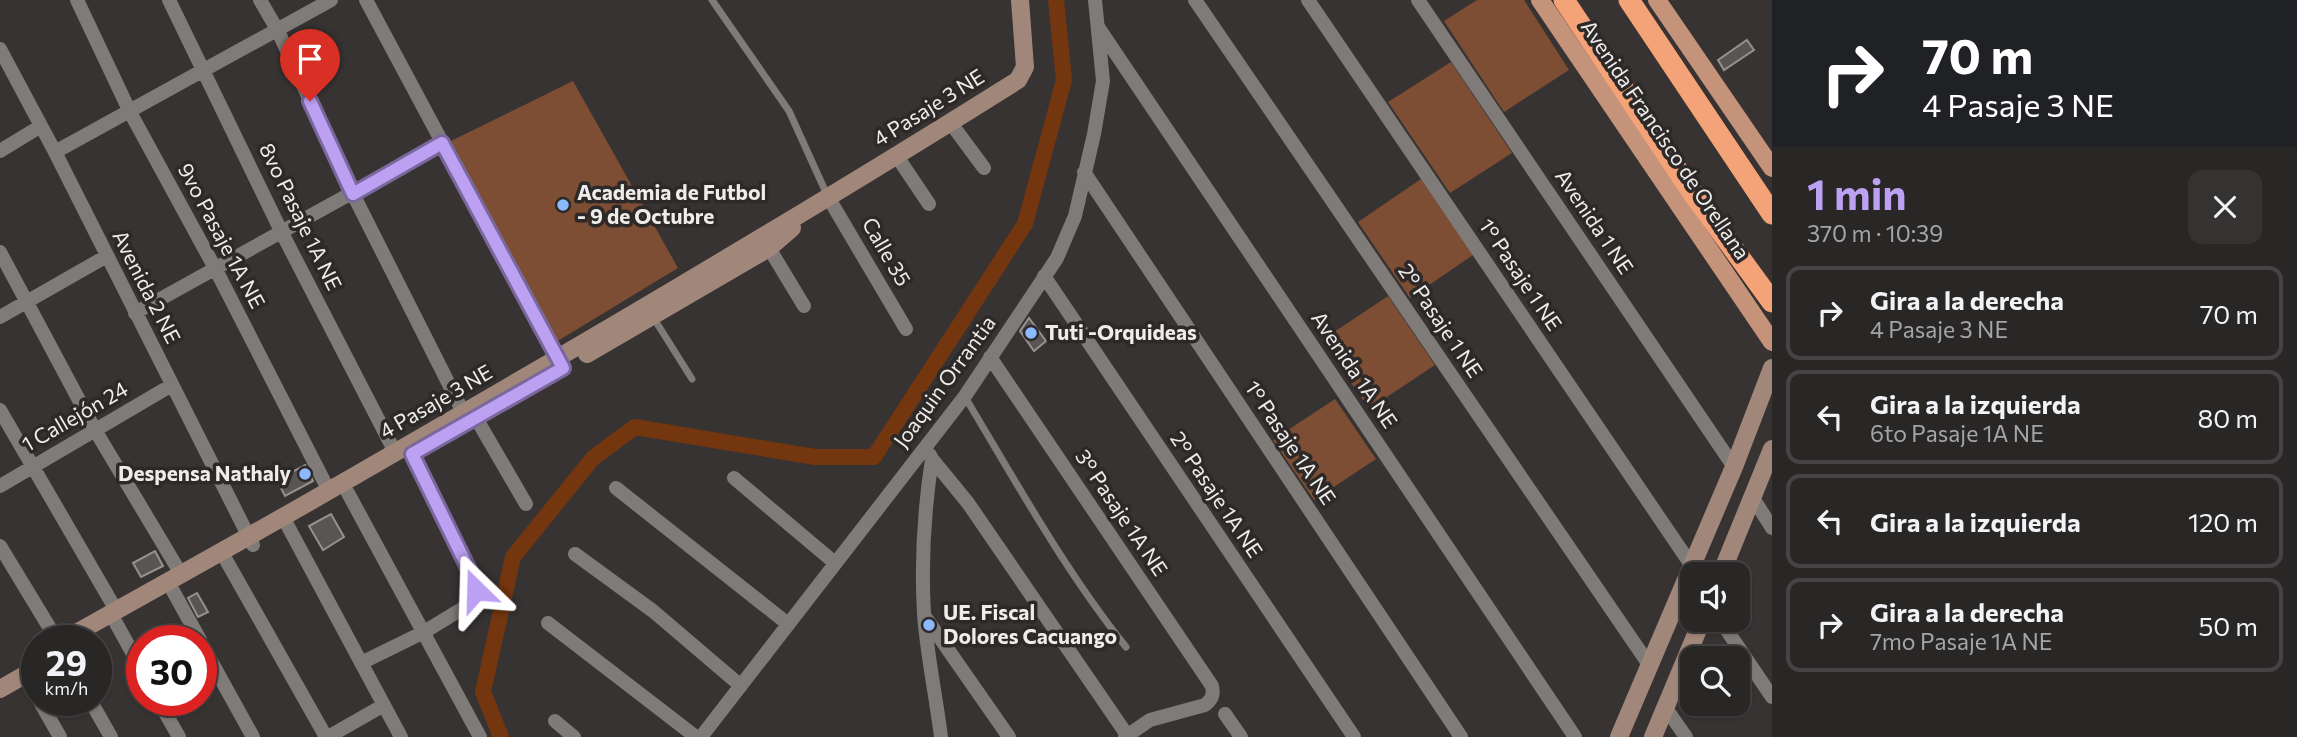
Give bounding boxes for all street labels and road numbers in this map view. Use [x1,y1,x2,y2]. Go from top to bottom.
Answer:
street label: Avenida Francisco de Orellana [1577,15,1756,264]
street label: 4 Pasaje 3 NE [868,63,988,151]
street label: 8vo Pasaje 1A NE [255,139,348,294]
street label: 9vo Pasaje 1A NE [174,159,271,312]
street label: Avenida 1 NE [1551,164,1639,278]
street label: Calle 35 [858,212,917,290]
street label: 1° Pasaje 1 NE [1475,213,1568,335]
street label: Avenida 2 NE [108,226,187,347]
street label: 2° Pasaje 1 NE [1394,258,1489,382]
street label: Avenida 1A NE [1307,306,1403,432]
street label: Joaquin Orrantia [888,310,1000,452]
street label: 4 Pasaje 3 NE [374,358,496,443]
street label: 1 Callejón 24 [17,375,132,456]
street label: 1° Pasaje 1A NE [1241,375,1342,509]
street label: 2° Pasaje 1A NE [1166,426,1269,562]
street label: 3° Pasaje 1A NE [1071,444,1174,580]

